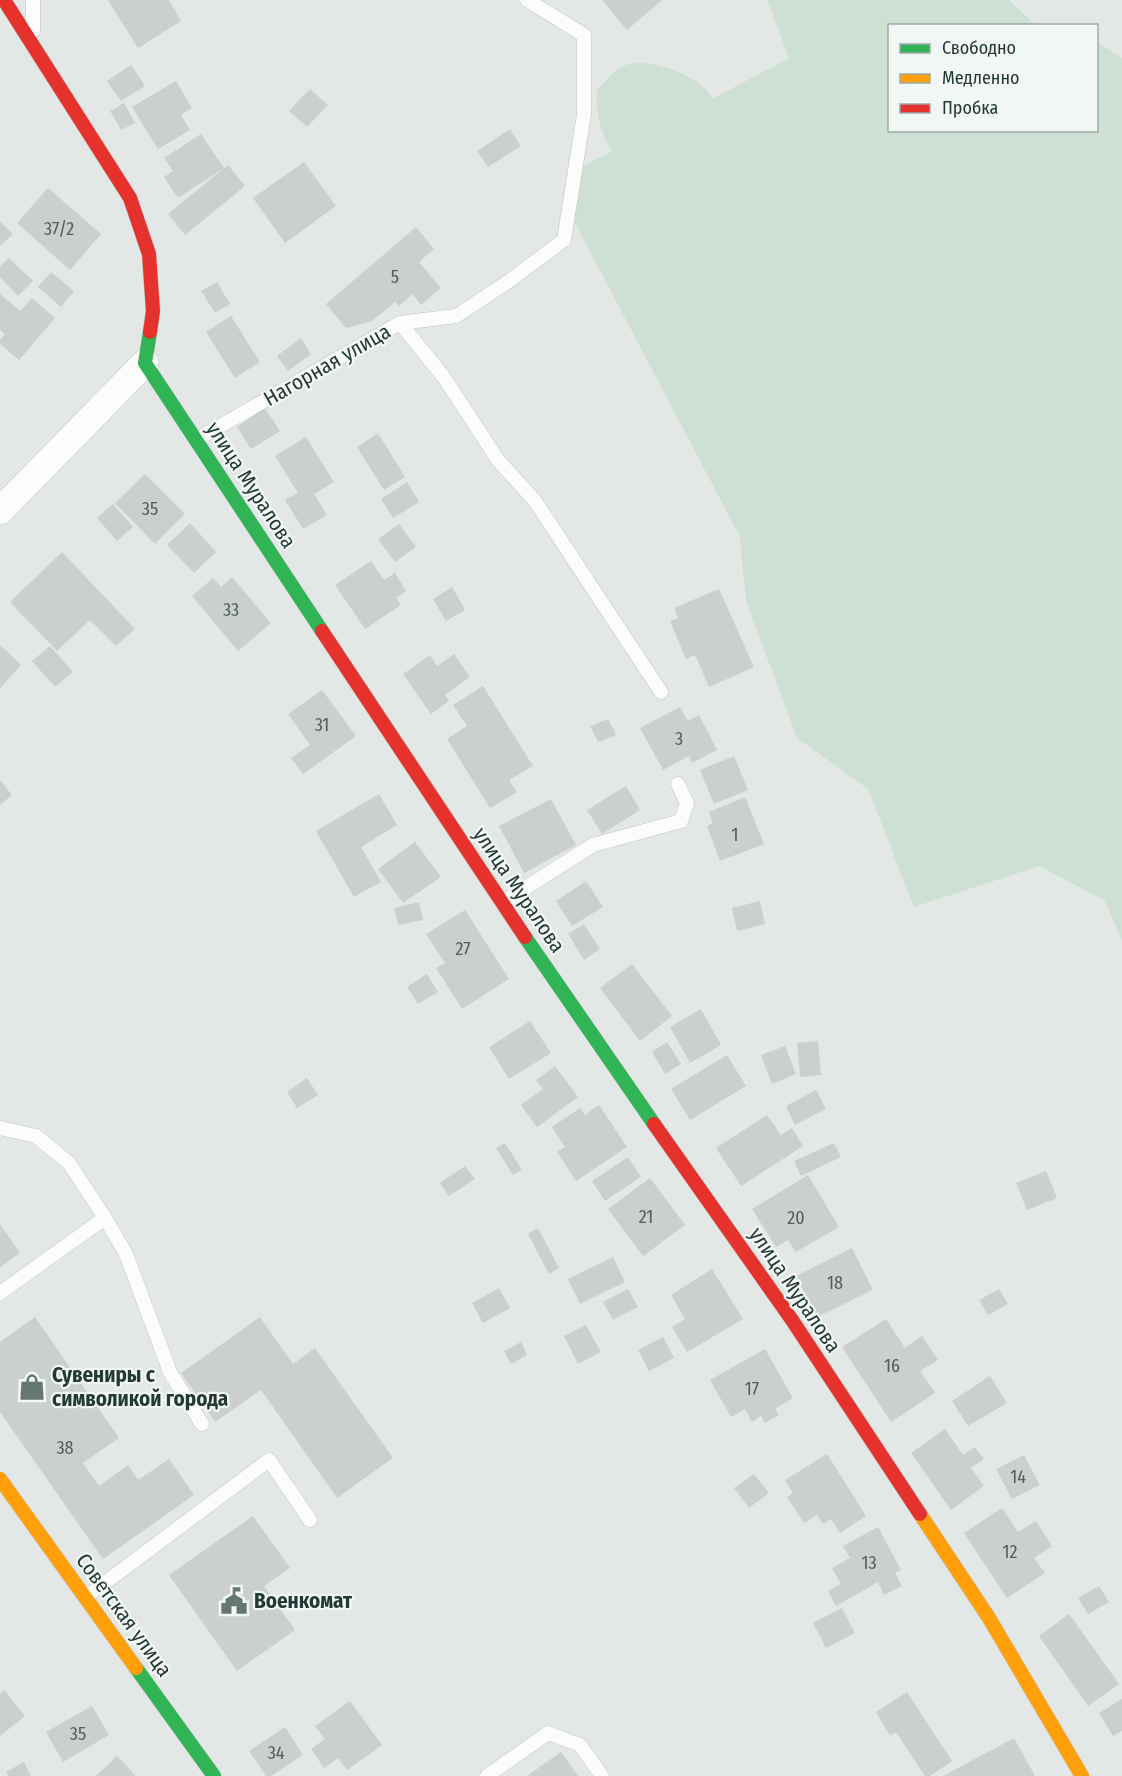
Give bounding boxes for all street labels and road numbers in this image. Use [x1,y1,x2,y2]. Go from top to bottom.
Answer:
street label: Нагорная улица [259,318,395,412]
street label: улица Муралова [200,417,302,553]
street label: улица Муралова [468,822,570,958]
street label: улица Муралова [744,1222,846,1358]
street label: Советская улица [70,1548,178,1682]

